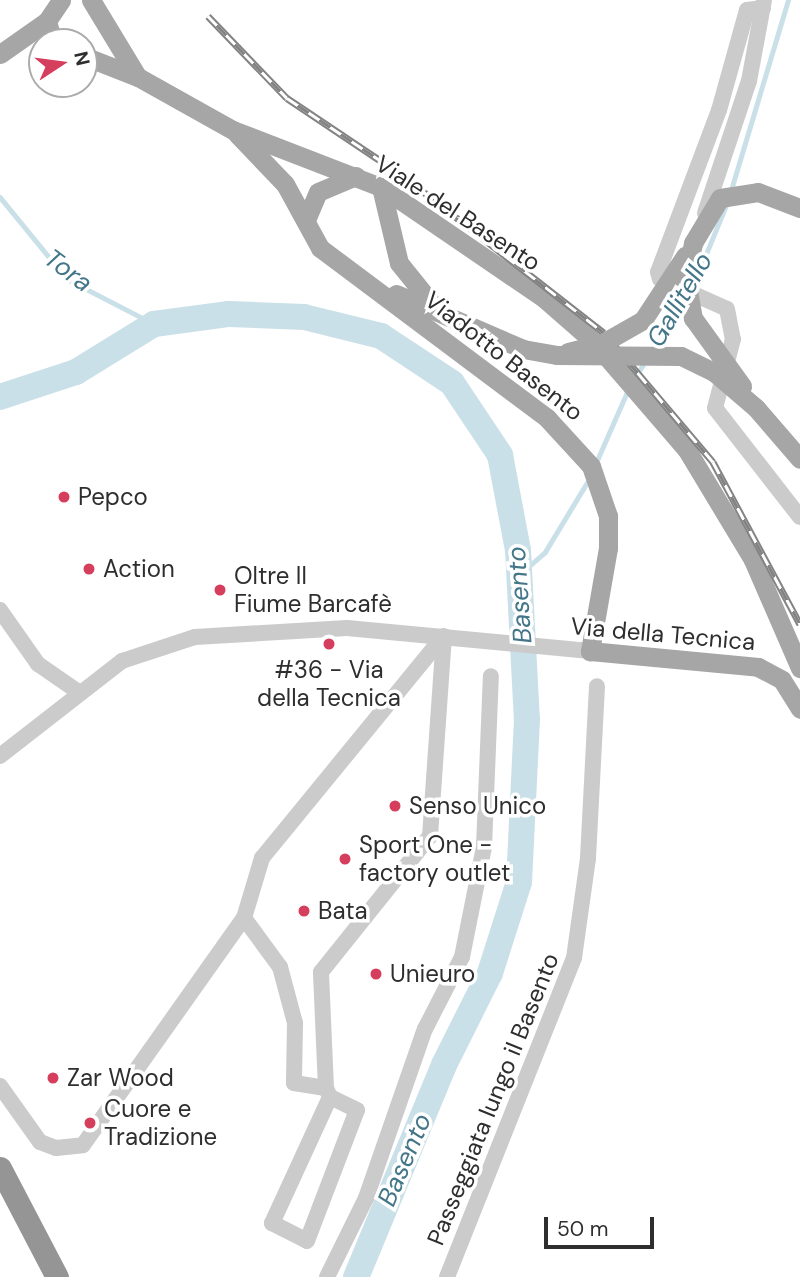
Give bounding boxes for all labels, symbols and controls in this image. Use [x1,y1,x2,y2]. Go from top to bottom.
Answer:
north arrow [28,28,98,98]
text: N [68,49,96,68]
street label: Viale del Basento [370,149,546,277]
water label: Tora [38,243,98,299]
water label: Gallitello [641,247,719,353]
street label: Viadotto Basento [419,285,589,427]
place label: Pepco [78,483,148,511]
marker: Pepco [56,489,72,505]
water label: Basento [501,545,539,645]
place label: Action [103,555,175,583]
marker: Action [81,561,97,577]
place label: Oltre Il Fiume Barcafè [234,562,392,618]
marker: Oltre Il Fiume Barcafè [212,582,228,598]
street label: Via della Tecnica [570,612,756,656]
marker: #36 - Via della Tecnica [321,636,337,652]
place label: #36 - Via della Tecnica [257,656,401,712]
place label: Senso Unico [409,792,546,820]
marker: Senso Unico [387,798,403,814]
place label: Sport One - factory outlet [359,831,510,887]
marker: Sport One - factory outlet [337,851,353,867]
place label: Bata [318,897,368,925]
marker: Bata [296,903,312,919]
street label: Passeggiata lungo il Basento [421,949,565,1249]
place label: Unieuro [390,960,475,988]
marker: Unieuro [368,966,384,982]
place label: Zar Wood [67,1064,174,1092]
marker: Zar Wood [45,1070,61,1086]
place label: Cuore e Tradizione [104,1095,217,1151]
water label: Basento [372,1109,438,1211]
marker: Cuore e Tradizione [82,1115,98,1131]
scale bar [548,1204,658,1248]
text: 50 m [557,1215,608,1243]

